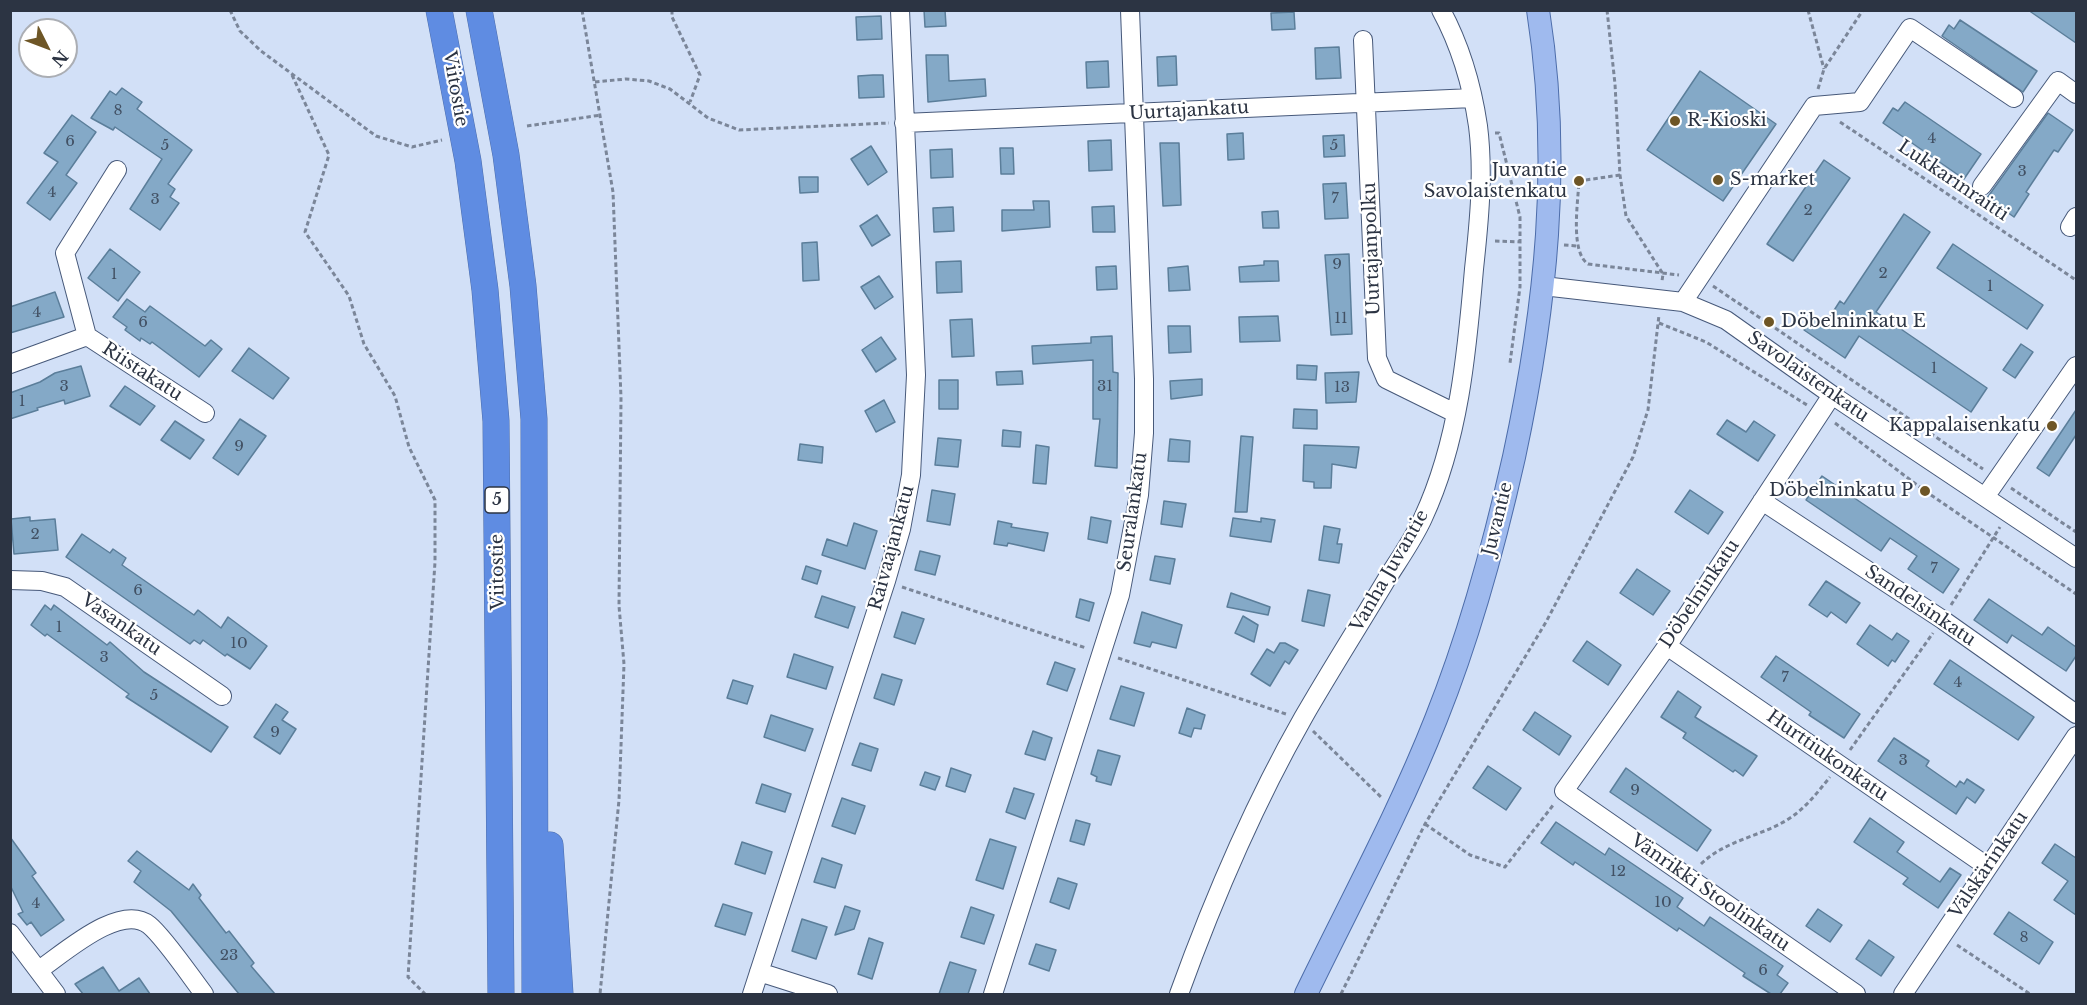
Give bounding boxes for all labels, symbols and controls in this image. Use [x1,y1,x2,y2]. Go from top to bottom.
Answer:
north arrow [18,18,78,78]
text: N [47,46,72,71]
street label: Viitostie [438,50,472,128]
street label: Uurtajankatu [1128,97,1250,125]
house number: 8 [113,102,123,120]
place label: R-Kioski [1687,110,1767,132]
marker: R-Kioski [1668,114,1682,128]
house number: 4 [1928,130,1936,148]
house number: 6 [65,133,75,151]
street label: Lukkarinraitti [1894,136,2012,226]
house number: 5 [161,137,169,155]
house number: 5 [1330,137,1338,155]
place label: Juvantie Savolaistenkatu [1424,160,1567,202]
house number: 3 [2017,163,2027,181]
place label: S-market [1730,169,1815,191]
marker: S-market [1711,173,1725,187]
marker: Juvantie Savolaistenkatu [1572,174,1586,188]
street label: Uurtajanpolku [1359,182,1385,316]
house number: 4 [48,184,56,202]
house number: 7 [1331,190,1339,208]
house number: 3 [150,191,160,209]
house number: 2 [1803,202,1813,220]
house number: 9 [1332,256,1342,274]
house number: 2 [1878,265,1888,283]
house number: 1 [111,266,117,284]
house number: 1 [1987,278,1993,296]
house number: 4 [33,304,41,322]
house number: 11 [1334,310,1348,328]
place label: Döbelninkatu E [1781,311,1926,333]
house number: 6 [138,314,148,332]
marker: Döbelninkatu E [1762,315,1776,329]
street label: Savolaistenkatu [1743,327,1873,427]
street label: Riistakatu [98,338,186,406]
house number: 1 [1931,360,1937,378]
house number: 3 [59,378,69,396]
house number: 31 [1097,378,1113,396]
house number: 13 [1334,379,1350,397]
house number: 1 [19,393,25,411]
place label: Kappalaisenkatu [1889,415,2040,437]
marker: Kappalaisenkatu [2045,419,2059,433]
house number: 9 [234,438,244,456]
street label: Seuralankatu [1114,451,1152,573]
street label: Juvantie [1478,480,1518,558]
place label: Döbelninkatu P [1769,480,1913,502]
street label: Raivaajankatu [865,483,919,613]
marker: Döbelninkatu P [1918,484,1932,498]
road number: 5 [485,487,509,513]
street label: Vanha Juvantie [1346,506,1434,636]
house number: 2 [30,526,40,544]
street label: Viitostie [487,534,509,610]
street label: Döbelninkatu [1656,536,1744,652]
house number: 7 [1930,560,1938,578]
street label: Sandelsinkatu [1861,561,1979,651]
house number: 6 [133,582,143,600]
street label: Vasankatu [77,590,165,660]
house number: 1 [56,619,62,637]
house number: 10 [230,635,248,653]
house number: 3 [99,649,109,667]
house number: 7 [1781,669,1789,687]
house number: 4 [1954,674,1962,692]
house number: 5 [150,687,158,705]
street label: Hurttiukonkatu [1762,706,1892,806]
house number: 9 [270,724,280,742]
house number: 3 [1898,752,1908,770]
house number: 9 [1630,782,1640,800]
street label: Välskärinkatu [1945,807,2033,923]
street label: Vänrikki Stoolinkatu [1626,830,1794,956]
house number: 12 [1610,863,1626,881]
house number: 10 [1654,894,1672,912]
house number: 4 [32,895,40,913]
house number: 8 [2019,929,2029,947]
house number: 23 [220,947,238,965]
house number: 6 [1758,962,1768,980]

